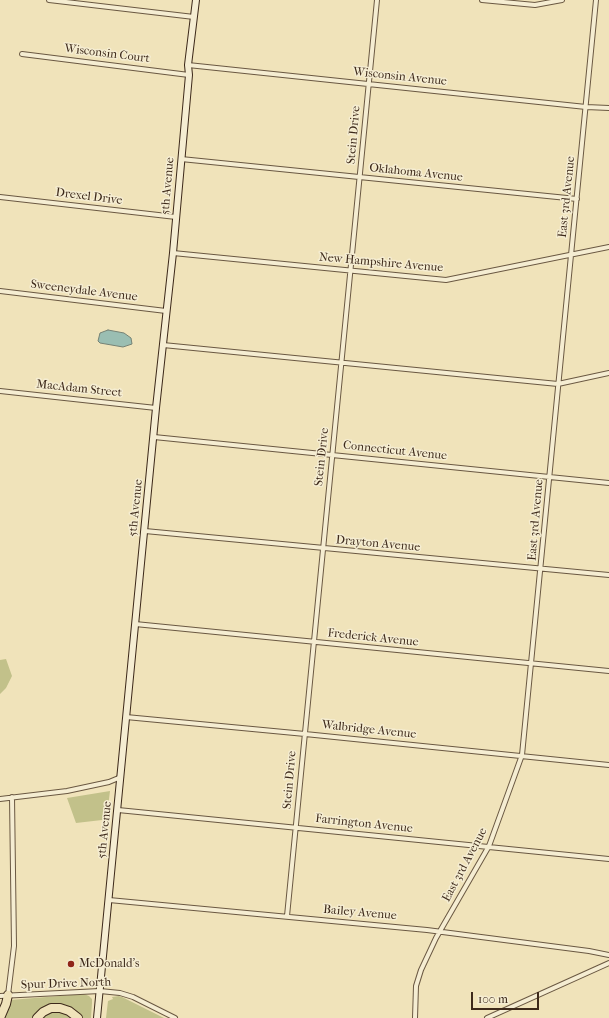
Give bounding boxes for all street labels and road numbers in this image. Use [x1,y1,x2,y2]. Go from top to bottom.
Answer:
street label: Wisconsin Court [64,42,150,66]
street label: Wisconsin Avenue [352,65,448,89]
street label: Stein Drive [344,105,364,165]
street label: East 3rd Avenue [556,156,578,238]
street label: 5th Avenue [158,157,178,215]
street label: Oklahoma Avenue [368,161,464,185]
street label: Drexel Drive [55,186,123,208]
street label: New Hampshire Avenue [318,250,444,276]
street label: Sweeneydale Avenue [30,277,138,305]
street label: MacAdam Street [36,377,122,401]
street label: Stein Drive [312,427,332,487]
street label: Connecticut Avenue [342,438,448,464]
street label: 5th Avenue [126,479,146,537]
street label: East 3rd Avenue [525,479,547,561]
street label: Drayton Avenue [335,533,421,555]
street label: Frederick Avenue [327,626,419,650]
street label: Walbridge Avenue [321,718,417,742]
street label: Stein Drive [280,750,300,810]
street label: 5th Avenue [95,801,115,859]
street label: Farrington Avenue [315,812,413,836]
street label: East 3rd Avenue [439,825,491,905]
street label: Bailey Avenue [323,903,397,923]
street label: Spur Drive North [21,975,111,993]

